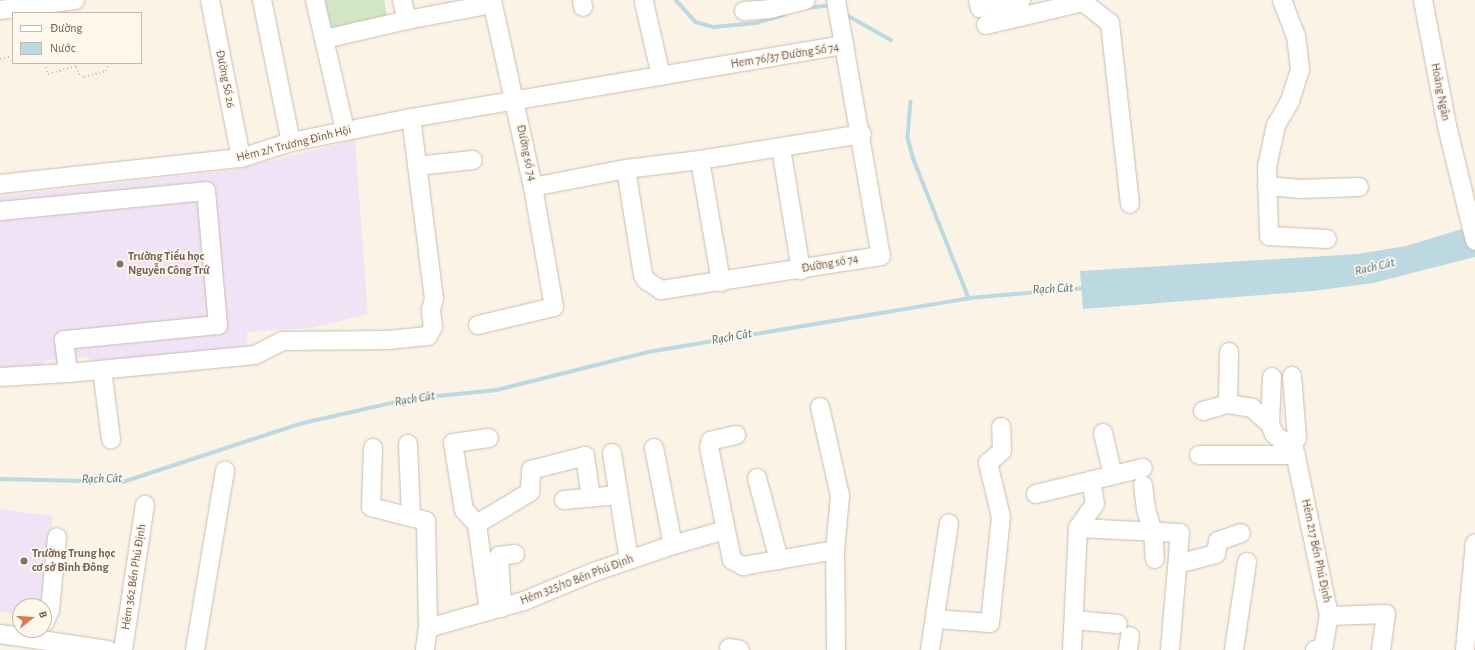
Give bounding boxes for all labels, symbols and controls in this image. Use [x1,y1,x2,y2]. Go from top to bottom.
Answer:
legend [12,12,142,64]
text: Đường [50,22,82,34]
street label: Hem 76/37 Đường Số 74 [730,40,840,72]
text: Nước [50,42,75,54]
street label: Đường Số 26 [212,49,238,109]
street label: Hoàng Ngân [1427,62,1453,122]
street label: Hẻm 2/1 Trương Đình Hội [235,123,353,165]
street label: Đường số 74 [513,123,539,183]
place label: Trường Tiểu học Nguyễn Công Trứ [128,250,210,278]
street label: Đường số 74 [800,252,860,276]
water label: Rạch Cát [1353,256,1397,280]
marker: Trường Tiểu học Nguyễn Công Trứ [115,259,125,269]
water label: Rạch Cát [1032,281,1074,299]
water label: Rạch Cát [711,327,753,349]
water label: Rạch Cát [394,389,436,411]
water label: Rạch Cát [81,472,123,488]
street label: Hẻm 217 Bến Phú Định [1298,498,1334,604]
street label: Hẻm 362 Bến Phú Định [119,523,149,631]
place label: Trường Trung học cơ sở Bình Đông [32,547,115,575]
street label: Hẻm 325/10 Bến Phú Định [518,552,636,608]
marker: Trường Trung học cơ sở Bình Đông [19,556,29,566]
north arrow [12,598,52,638]
text: B [37,610,49,619]

